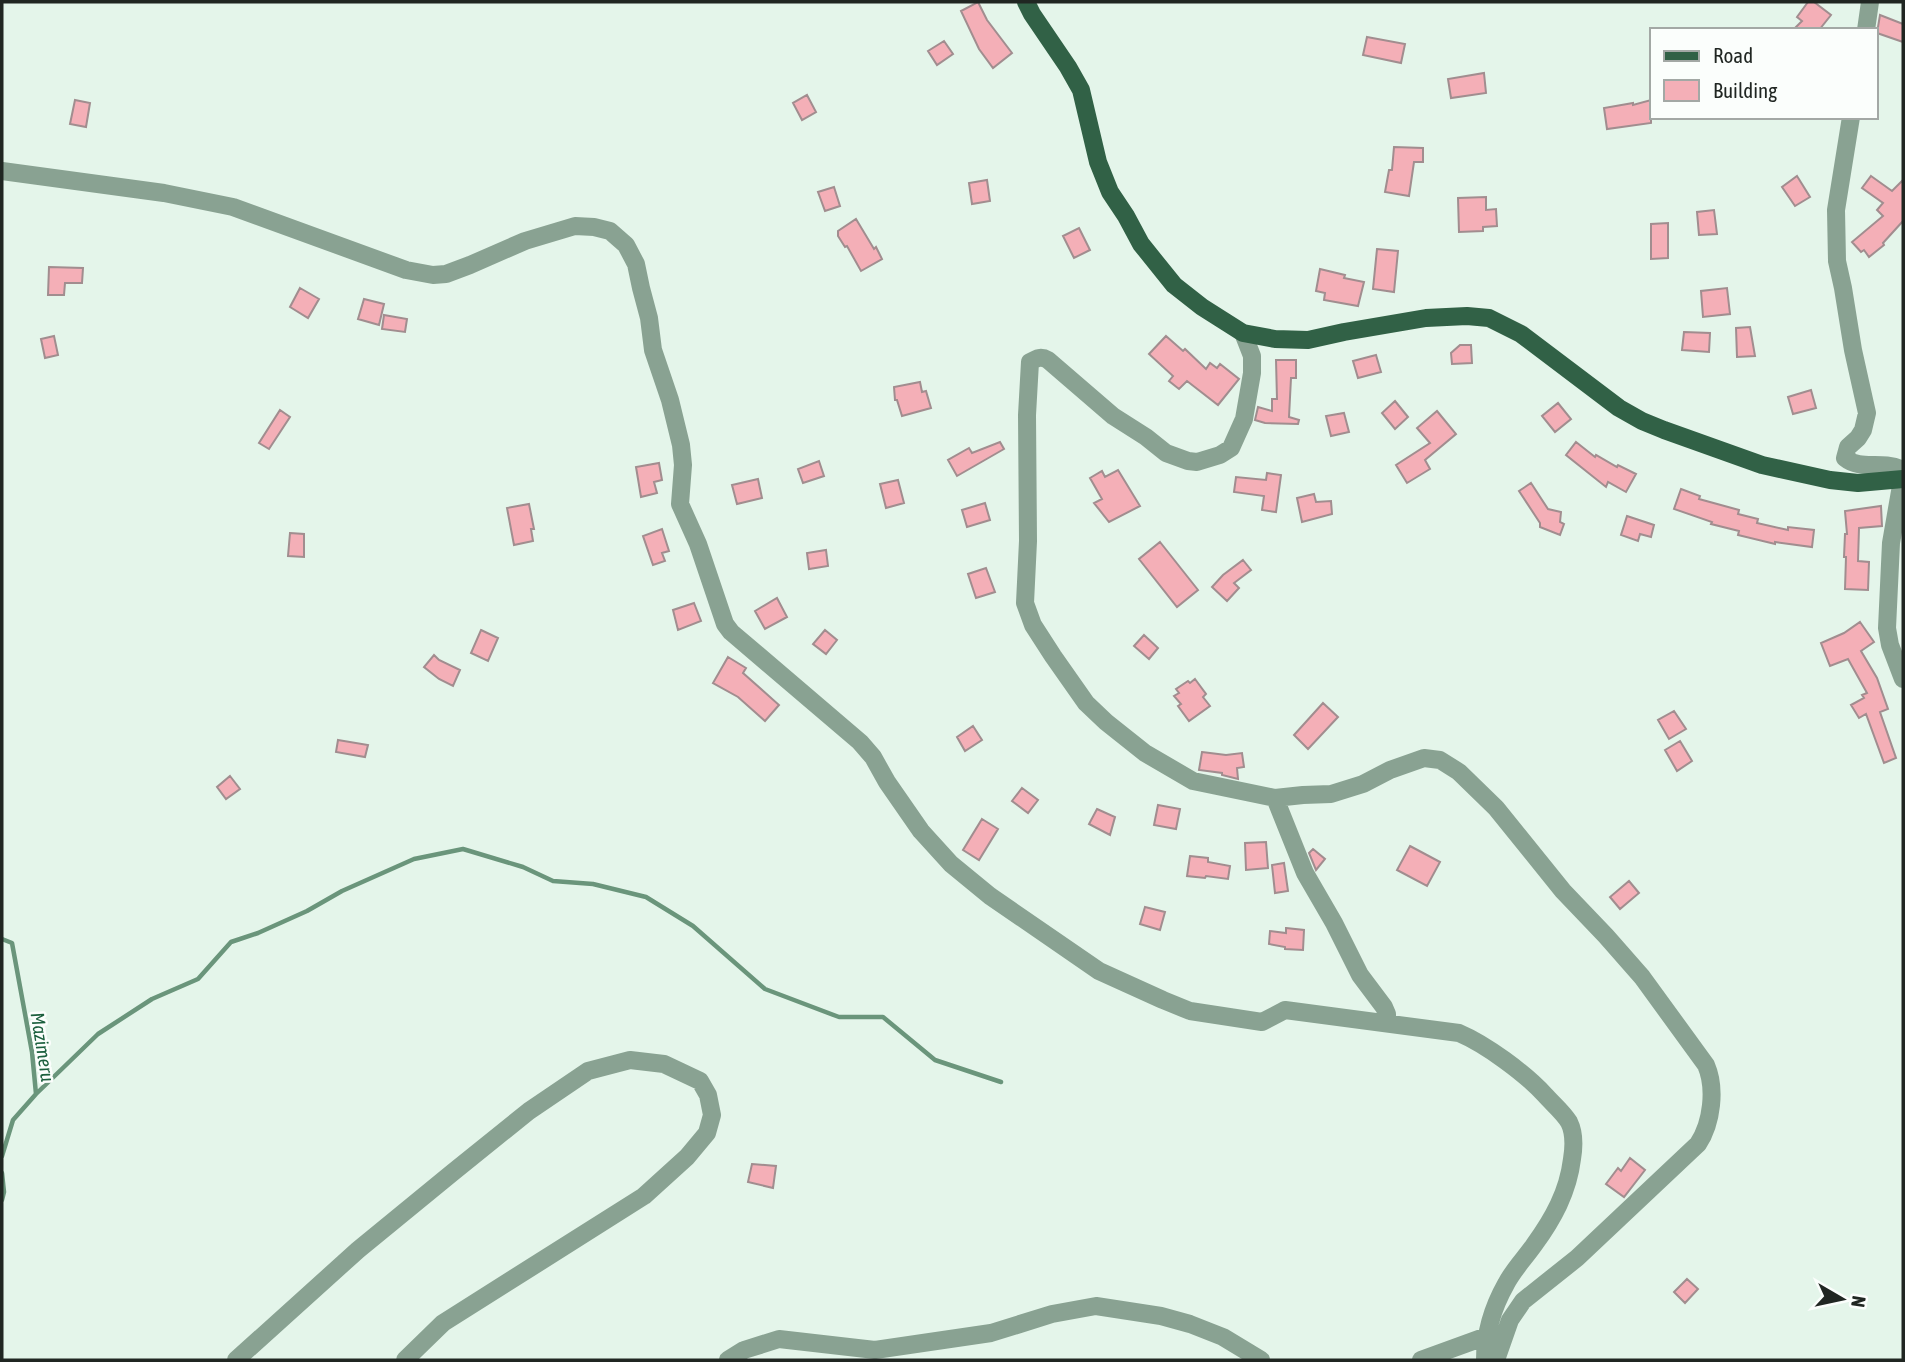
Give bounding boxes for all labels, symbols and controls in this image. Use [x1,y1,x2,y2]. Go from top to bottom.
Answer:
legend [1650,28,1877,119]
text: Road [1713,43,1753,67]
text: Building [1713,78,1777,102]
water label: Mazimeru [27,1011,59,1083]
north arrow [1807,1264,1877,1334]
text: N [1847,1294,1871,1309]

